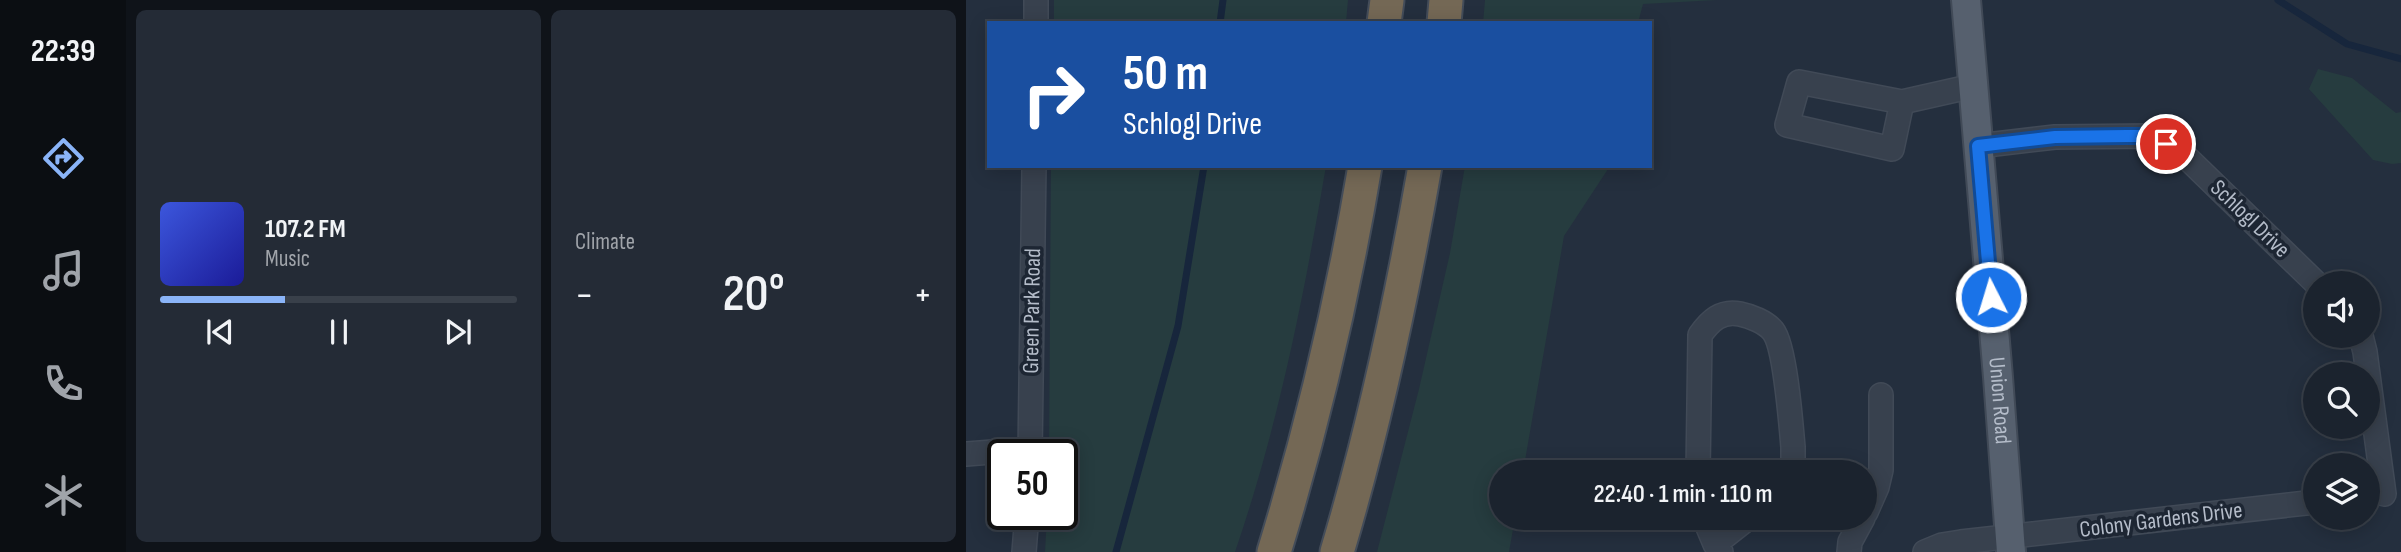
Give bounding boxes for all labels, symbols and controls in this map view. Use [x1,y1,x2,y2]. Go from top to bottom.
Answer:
text: 22:39 [31,32,95,71]
text: 50 m [1123,45,1208,104]
icon: right [1008,49,1099,140]
text: Schlogl Drive [1123,105,1262,144]
pin [2136,114,2196,174]
icon: arrive [2147,125,2185,163]
icon: directions [39,134,88,183]
street label: Schlogl Drive [2204,174,2296,264]
text: 107.2 FM [265,214,346,245]
text: Climate [575,228,635,256]
text: Music [265,245,310,273]
icon: music [39,246,88,295]
street label: Green Park Road [1017,248,1047,374]
position arrow [1954,260,2028,334]
text: 20° [722,263,785,326]
map controls [2303,271,2380,530]
button: sound [2303,271,2380,348]
text: − [575,273,594,318]
text: + [913,273,932,318]
icon: previous [201,313,239,351]
icon: pause [320,313,358,351]
icon: next [439,313,477,351]
street label: Union Road [1982,356,2017,445]
icon: phone [39,359,88,408]
button: search [2303,362,2380,439]
speed limit sign: 50 [987,439,1078,530]
button: layers [2303,453,2380,530]
icon: climate [39,471,88,520]
text: 22:40 · 1 min · 110 m [1593,479,1773,510]
street label: Colony Gardens Drive [2078,496,2244,544]

